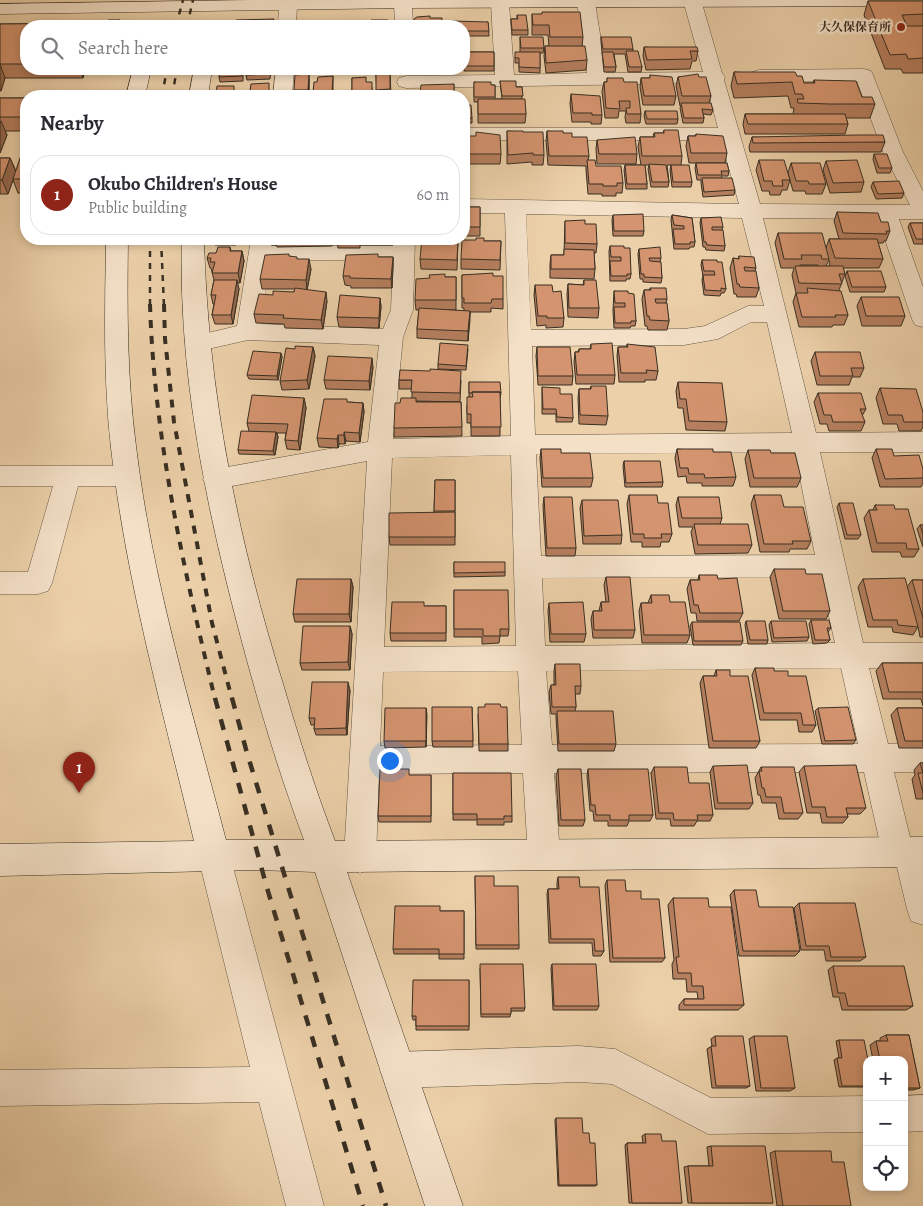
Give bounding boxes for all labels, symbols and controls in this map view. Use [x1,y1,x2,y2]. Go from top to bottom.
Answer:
place label: 大久保保育所 [819,19,891,35]
search box [20,20,470,75]
marker: 大久保保育所 [895,21,907,33]
icon: search [38,34,66,62]
text: Search here [78,35,168,61]
text: Nearby [40,109,103,137]
text: Okubo Children's House [88,171,278,197]
text: 1 [54,184,60,206]
text: 60 m [417,184,449,206]
text: Public building [88,197,187,219]
your location [377,748,403,774]
pin: 1 [63,752,95,793]
map controls [863,1056,908,1191]
button: + [863,1056,908,1101]
button: − [863,1101,908,1146]
button: locate [863,1146,908,1191]

